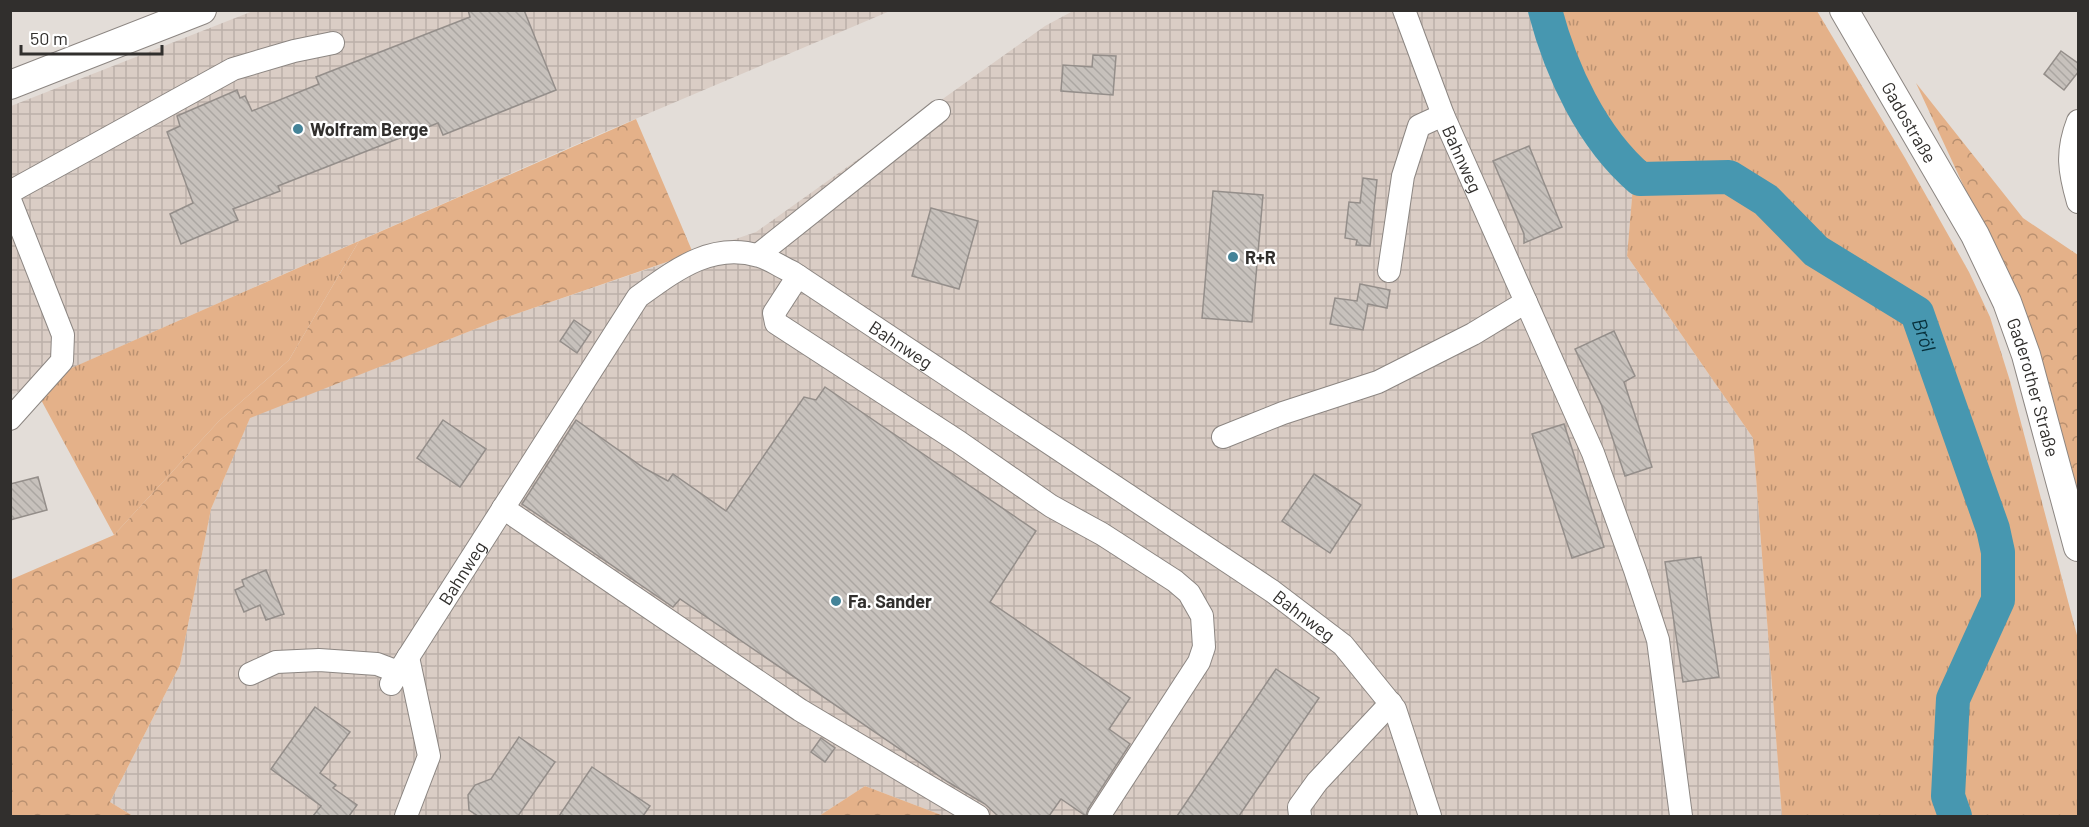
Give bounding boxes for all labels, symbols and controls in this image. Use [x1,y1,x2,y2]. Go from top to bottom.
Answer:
scale bar [21,18,162,56]
text: 50 m [30,27,68,49]
street label: Gadostraße [1877,78,1942,167]
place label: Wolfram Berge [310,118,428,140]
marker: Wolfram Berge [291,122,305,136]
street label: Bahnweg [1438,122,1487,196]
place label: R+R [1245,246,1276,268]
marker: R+R [1226,250,1240,264]
water label: Bröl [1908,315,1942,355]
street label: Gaderother Straße [2002,315,2064,459]
street label: Bahnweg [865,316,937,373]
street label: Bahnweg [433,537,491,609]
street label: Bahnweg [1269,585,1339,646]
place label: Fa. Sander [848,590,932,612]
marker: Fa. Sander [829,594,843,608]

